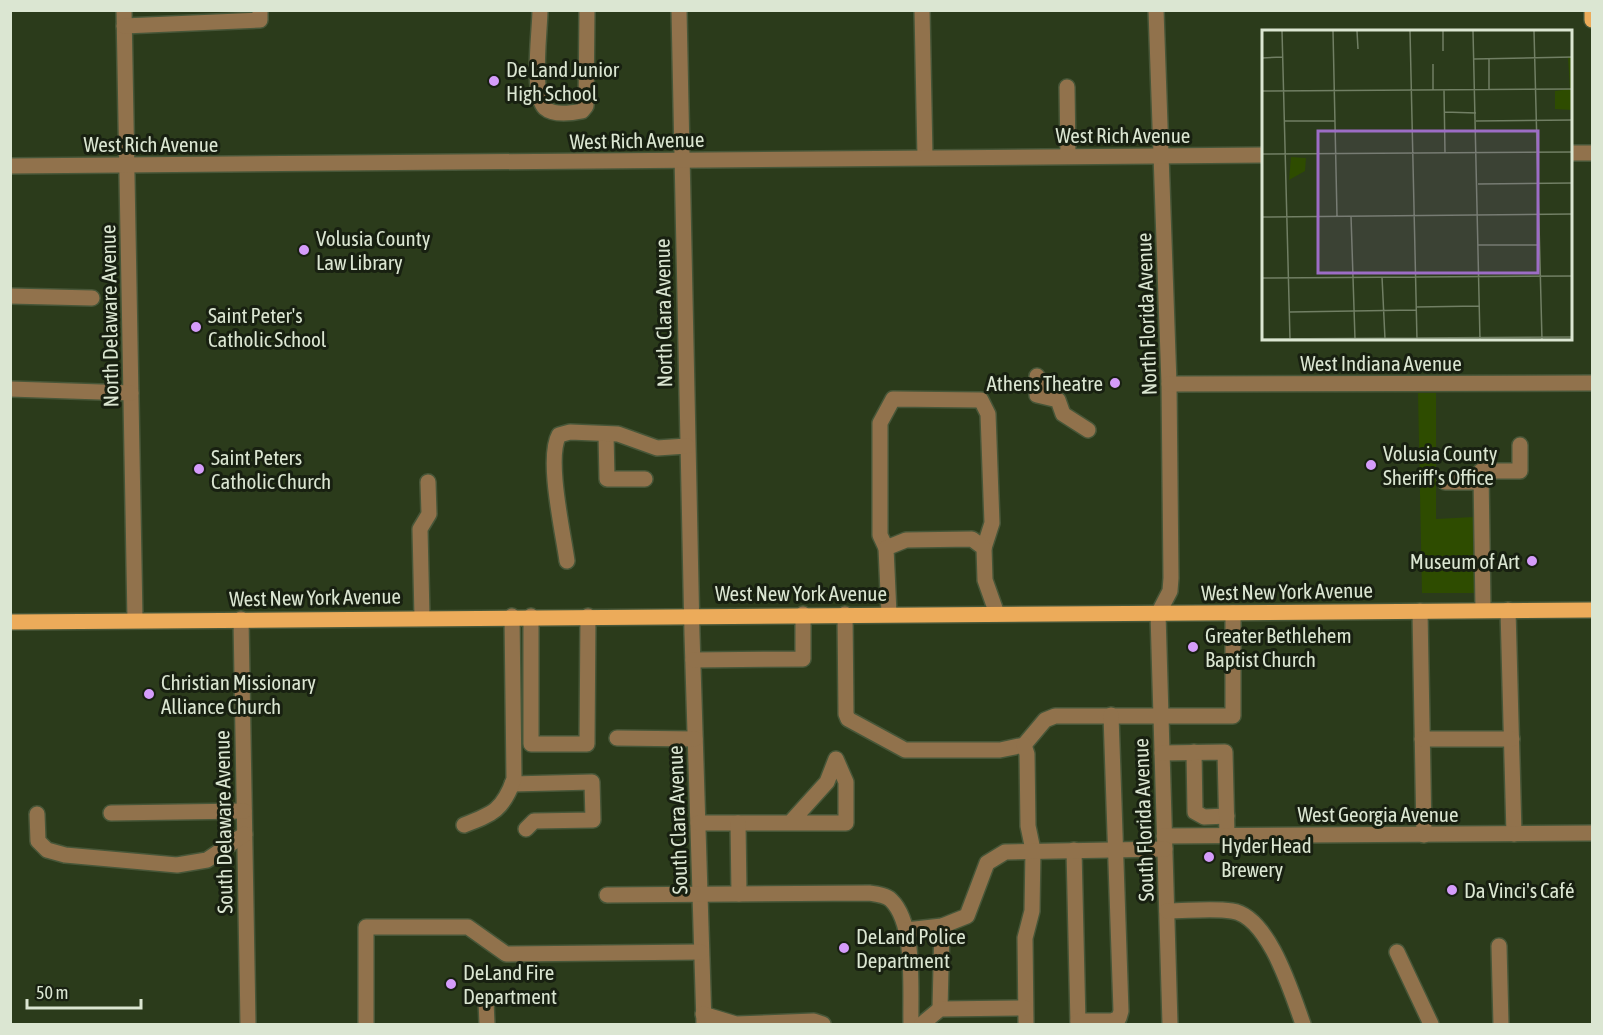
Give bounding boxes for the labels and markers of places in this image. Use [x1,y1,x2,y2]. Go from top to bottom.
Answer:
place label: De Land Junior High School [506,57,620,105]
marker: De Land Junior High School [487,74,501,88]
place label: Volusia County Law Library [316,226,431,274]
marker: Volusia County Law Library [297,243,311,257]
place label: Saint Peter's Catholic School [208,303,327,351]
marker: Saint Peter's Catholic School [189,320,203,334]
place label: Athens Theatre [986,371,1103,395]
marker: Athens Theatre [1108,376,1122,390]
place label: Volusia County Sheriff's Office [1383,441,1498,489]
place label: Saint Peters Catholic Church [211,445,331,493]
marker: Volusia County Sheriff's Office [1364,458,1378,472]
marker: Saint Peters Catholic Church [192,462,206,476]
place label: Museum of Art [1410,549,1520,573]
marker: Museum of Art [1525,554,1539,568]
place label: Greater Bethlehem Baptist Church [1205,623,1352,671]
marker: Greater Bethlehem Baptist Church [1186,640,1200,654]
place label: Christian Missionary Alliance Church [161,670,316,718]
marker: Christian Missionary Alliance Church [142,687,156,701]
place label: Hyder Head Brewery [1221,833,1312,881]
marker: Hyder Head Brewery [1202,850,1216,864]
place label: Da Vinci's Café [1464,878,1575,902]
marker: Da Vinci's Café [1445,883,1459,897]
place label: DeLand Police Department [856,924,966,972]
marker: DeLand Police Department [837,941,851,955]
place label: DeLand Fire Department [463,960,557,1008]
marker: DeLand Fire Department [444,977,458,991]

